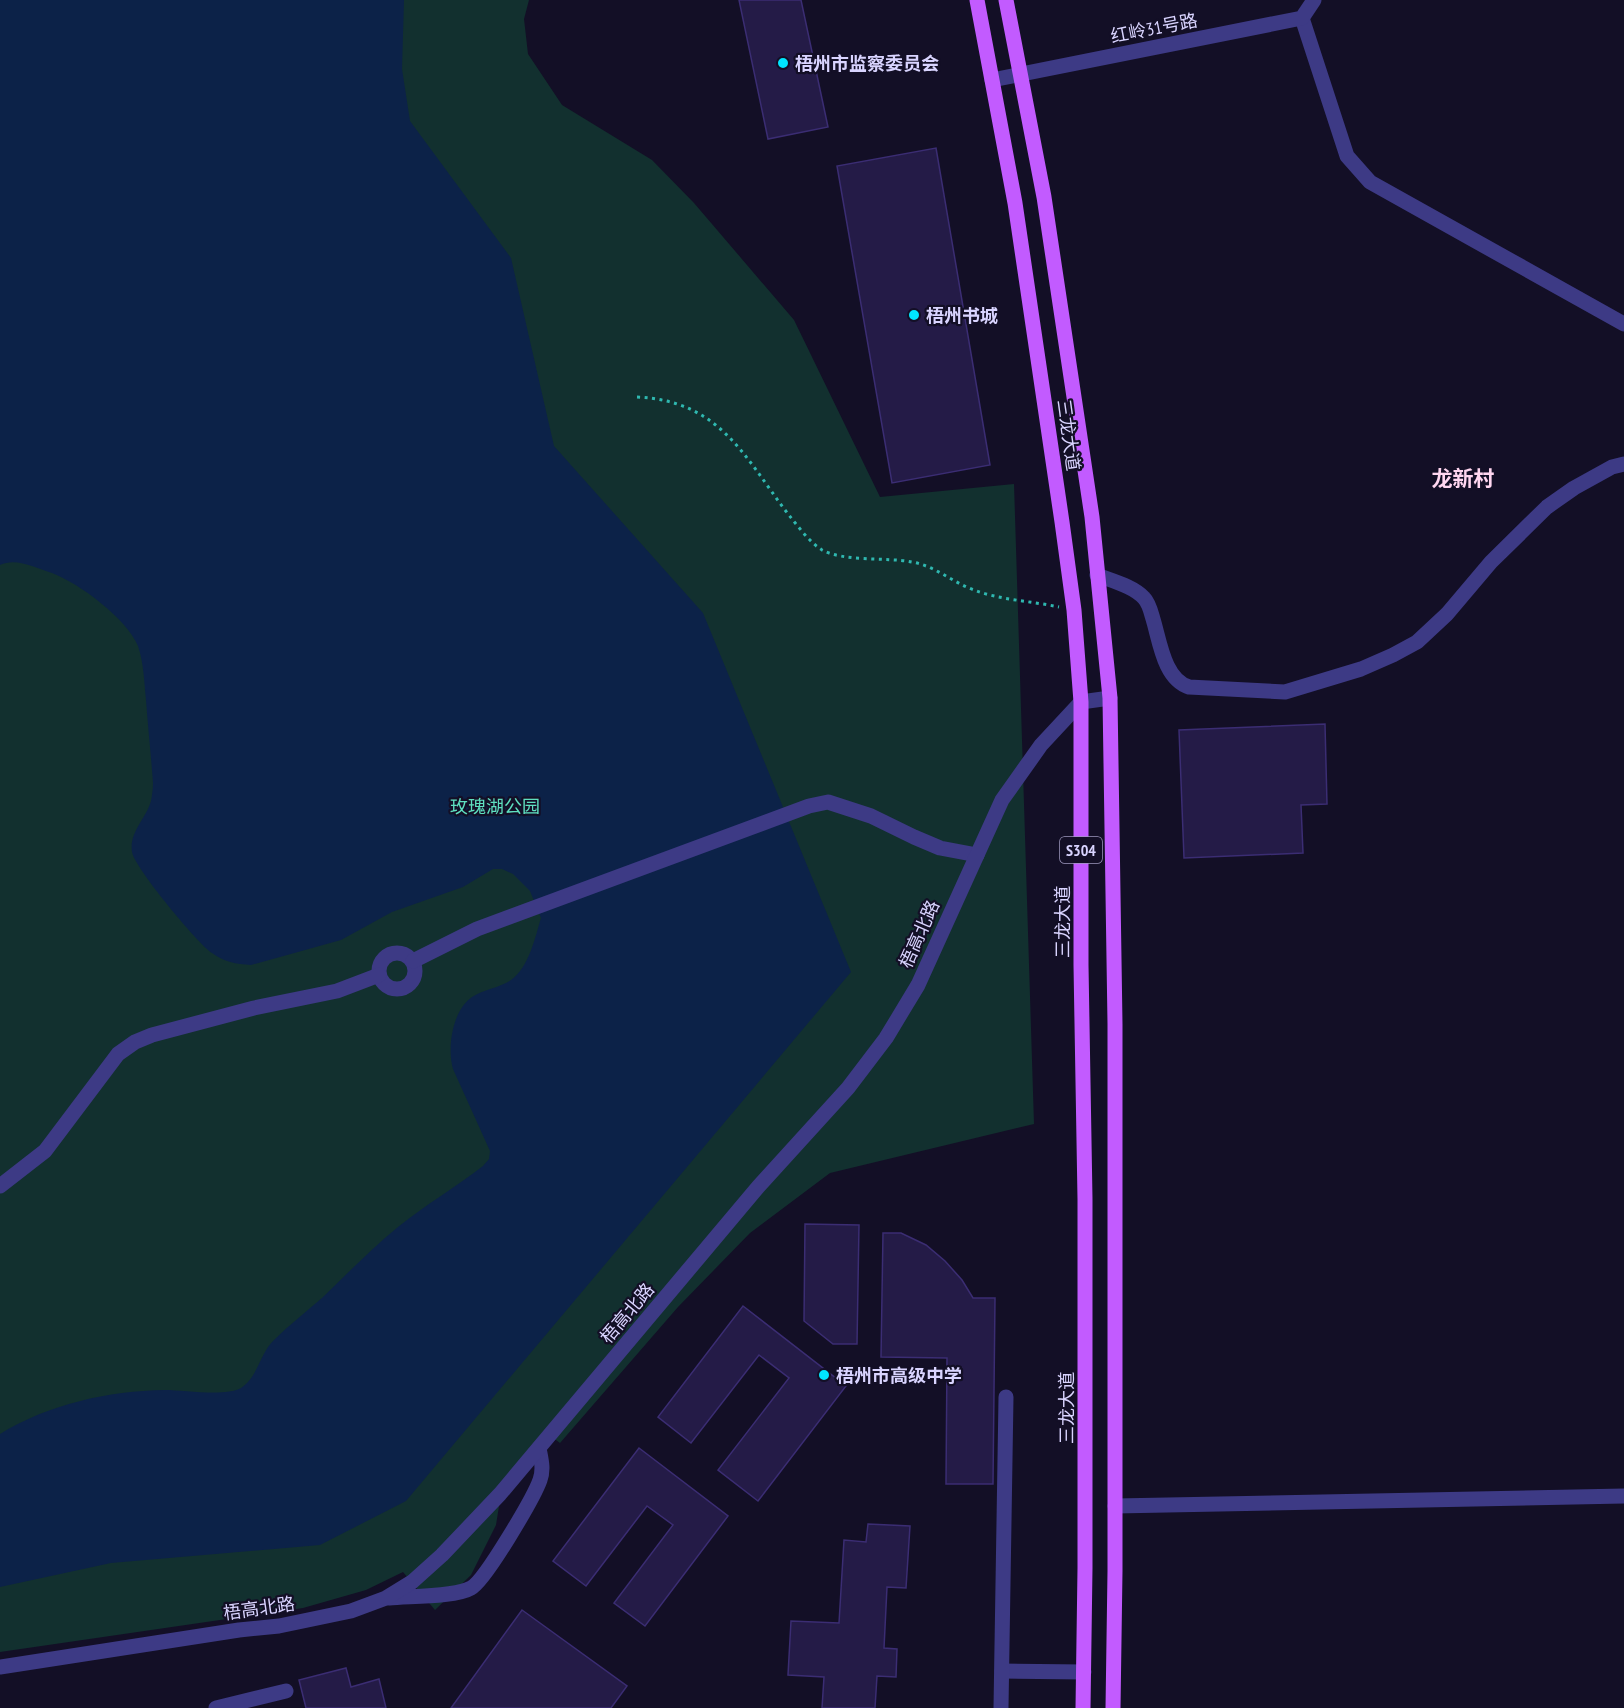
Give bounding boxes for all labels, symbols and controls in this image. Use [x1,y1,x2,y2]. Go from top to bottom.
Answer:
street label: 红岭31号路 [1109,8,1199,48]
place label: 梧州市监察委员会 [795,52,939,75]
marker: 梧州市监察委员会 [776,56,790,70]
place label: 梧州书城 [926,304,998,327]
marker: 梧州书城 [907,308,921,322]
street label: 三龙大道 [1053,398,1085,472]
district label: 龙新村 [1432,465,1495,492]
park label: 玫瑰湖公园 [450,795,540,818]
road number: S304 [1060,837,1102,863]
street label: 三龙大道 [1051,886,1074,958]
street label: 梧高北路 [894,896,944,972]
street label: 梧高北路 [595,1278,659,1348]
place label: 梧州市高级中学 [836,1364,962,1387]
marker: 梧州市高级中学 [817,1368,831,1382]
street label: 三龙大道 [1055,1372,1078,1444]
street label: 梧高北路 [222,1592,296,1624]

